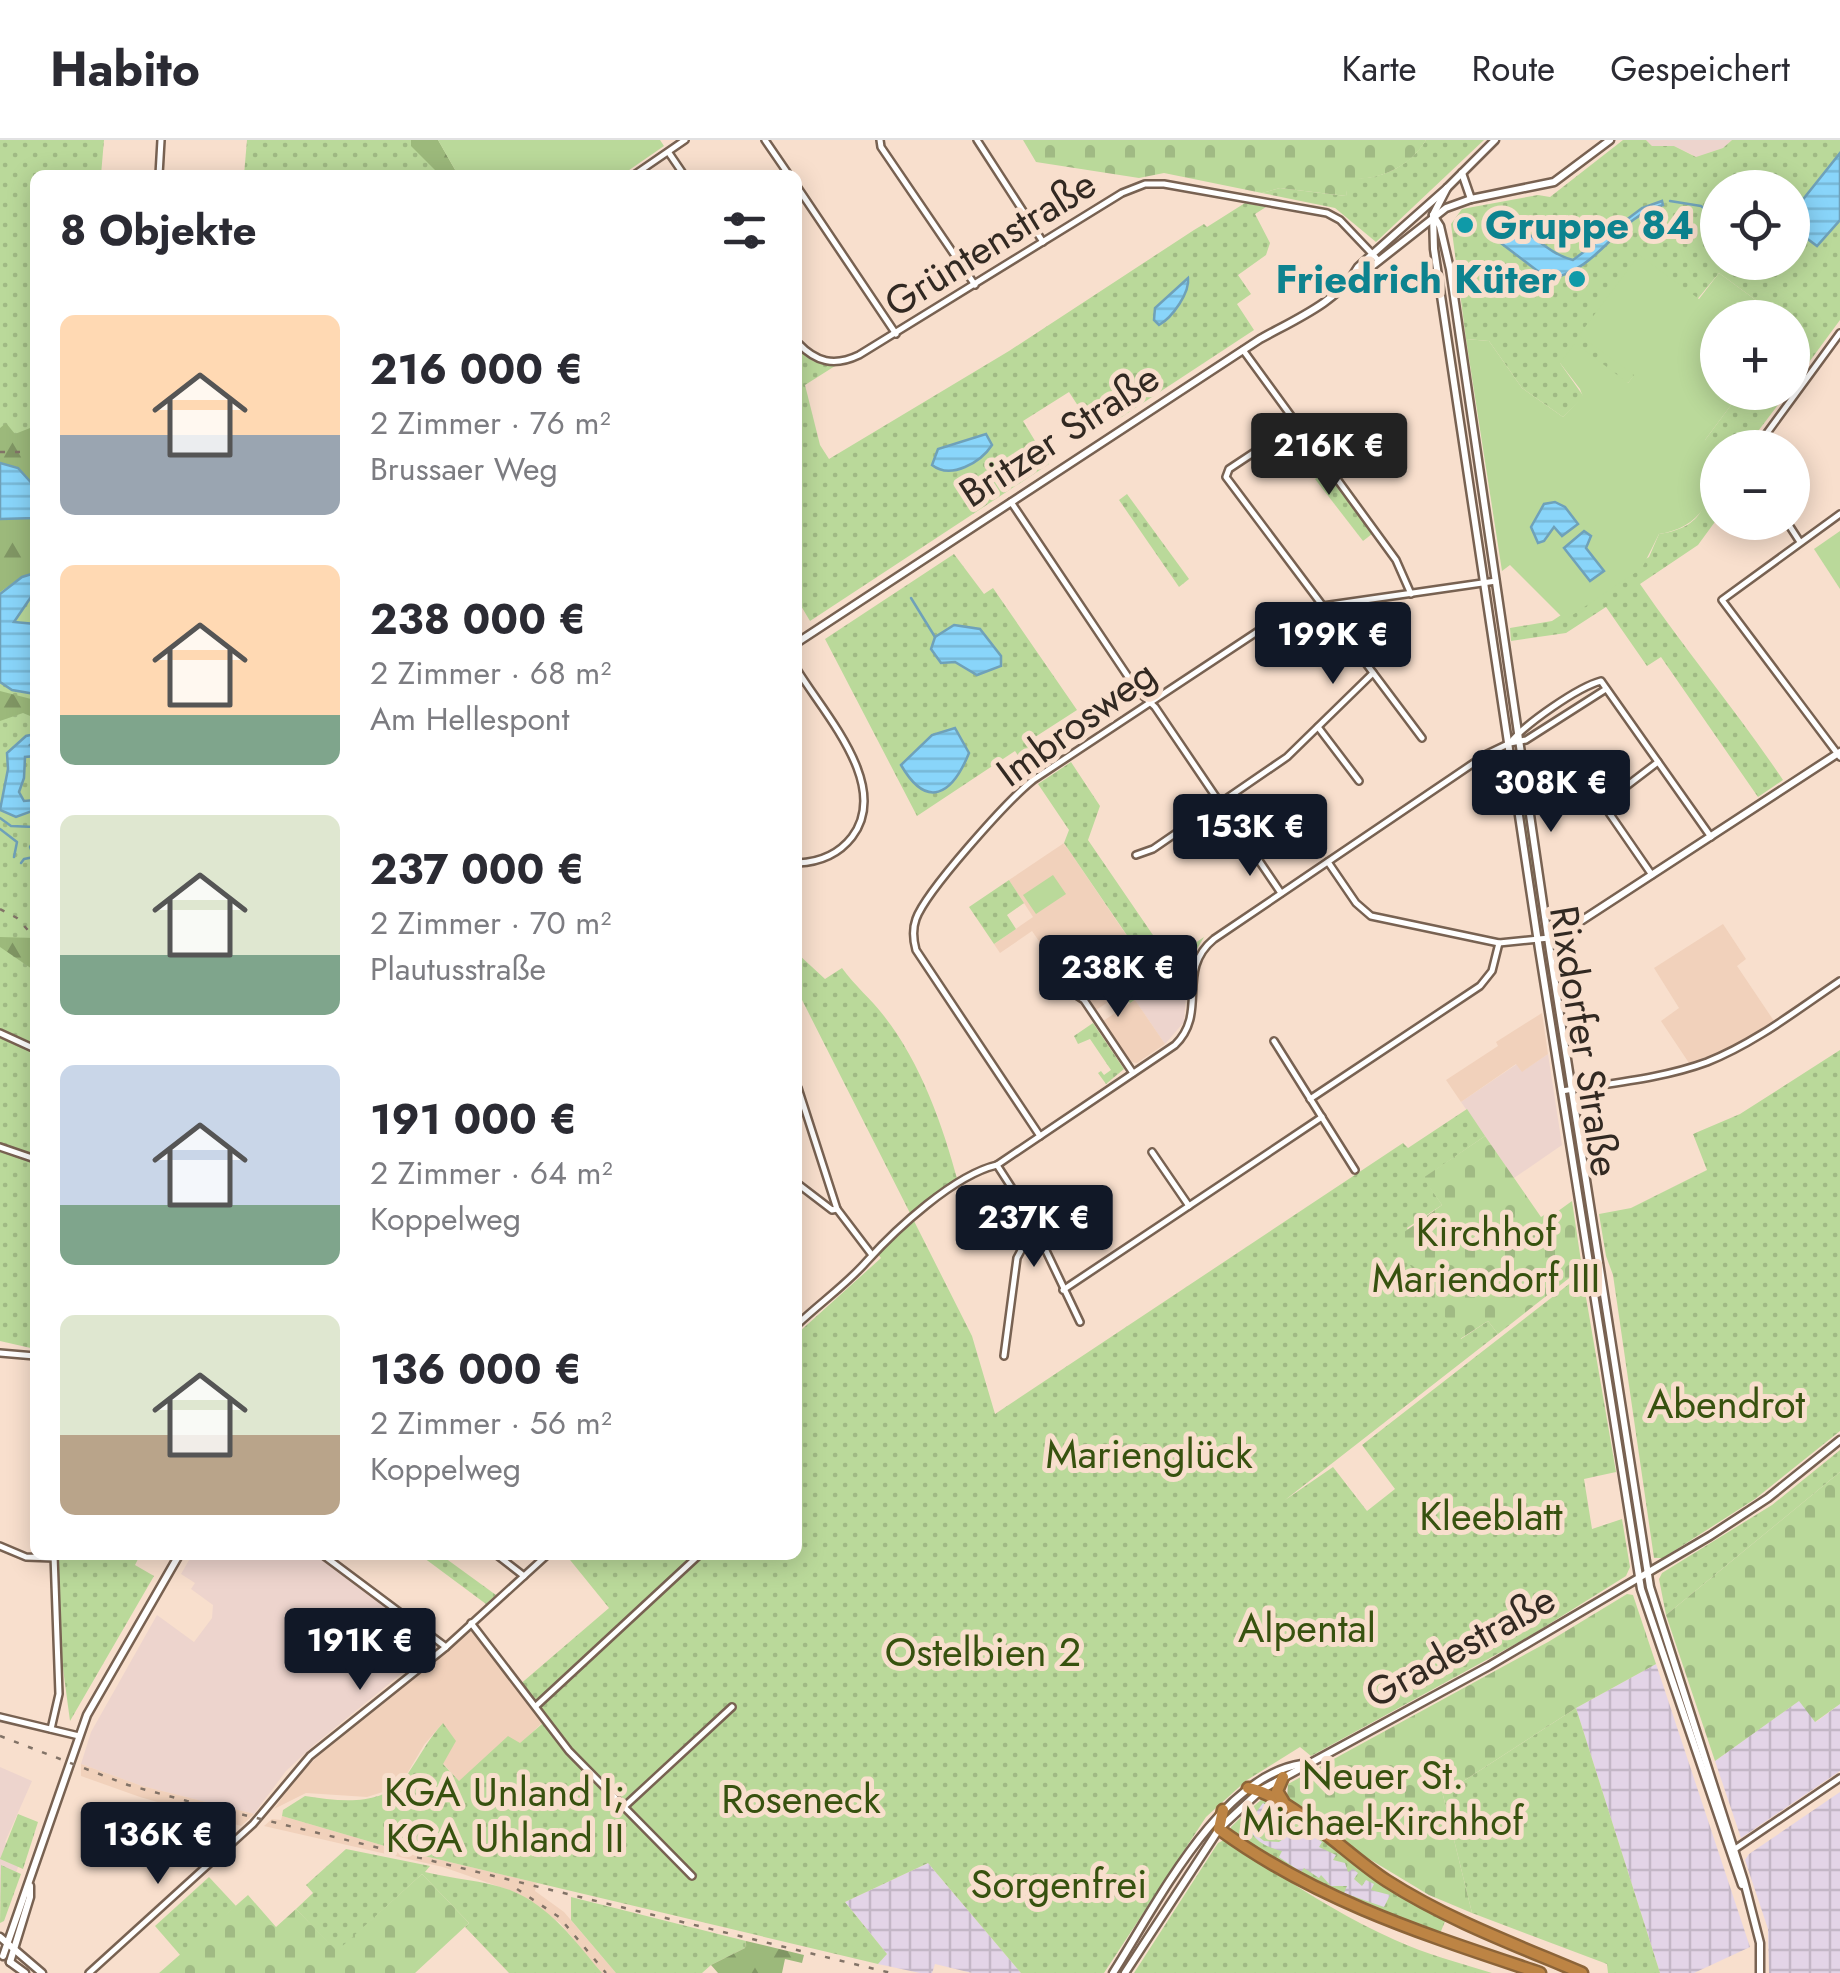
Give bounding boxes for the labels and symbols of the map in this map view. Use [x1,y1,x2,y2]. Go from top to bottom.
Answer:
street label: Grüntenstraße [873,155,1107,331]
place label: Gruppe 84 [1485,196,1694,254]
marker: Gruppe 84 [1454,214,1476,236]
place label: Friedrich Küter [1276,250,1558,308]
marker: Friedrich Küter [1566,268,1588,290]
street label: Britzer Straße [948,349,1170,521]
pin: 216K € [1248,413,1410,498]
pin: 199K € [1252,602,1414,687]
street label: Imbrosweg [984,645,1168,801]
pin: 308K € [1470,750,1632,835]
pin: 153K € [1169,794,1331,879]
street label: Rixdorfer Straße [1535,901,1635,1181]
pin: 238K € [1037,935,1199,1020]
pin: 237K € [953,1185,1115,1270]
park label: Kirchhof Mariendorf III [1372,1203,1600,1307]
park label: Abendrot [1647,1375,1805,1433]
park label: Marienglück [1045,1425,1253,1483]
park label: Kleeblatt [1419,1487,1563,1545]
street label: Gradestraße [1354,1570,1566,1722]
park label: Alpental [1238,1599,1376,1657]
pin: 191K € [279,1608,441,1693]
park label: Ostelbien 2 [885,1623,1081,1681]
park label: Neuer St. Michael-Kirchhof [1243,1746,1525,1850]
park label: KGA Unland I; KGA Uhland II [384,1763,626,1867]
park label: Roseneck [721,1770,881,1828]
pin: 136K € [77,1802,239,1887]
park label: Sorgenfrei [971,1855,1147,1913]

